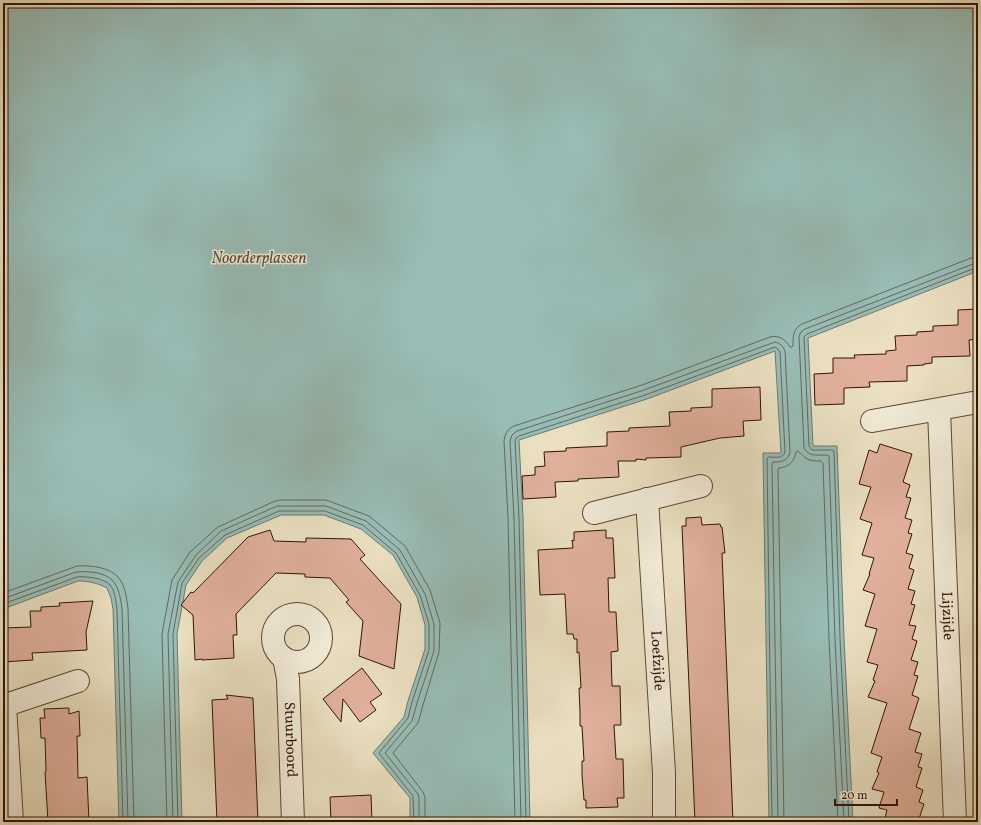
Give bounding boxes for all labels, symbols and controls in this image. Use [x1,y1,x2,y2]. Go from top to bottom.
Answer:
water label: Noorderplassen [212,248,306,270]
street label: Lijzijde [936,591,958,641]
street label: Loefzijde [645,630,669,691]
street label: Stuurboord [278,701,302,778]
scale bar [835,781,897,807]
text: 20 m [841,788,868,804]

